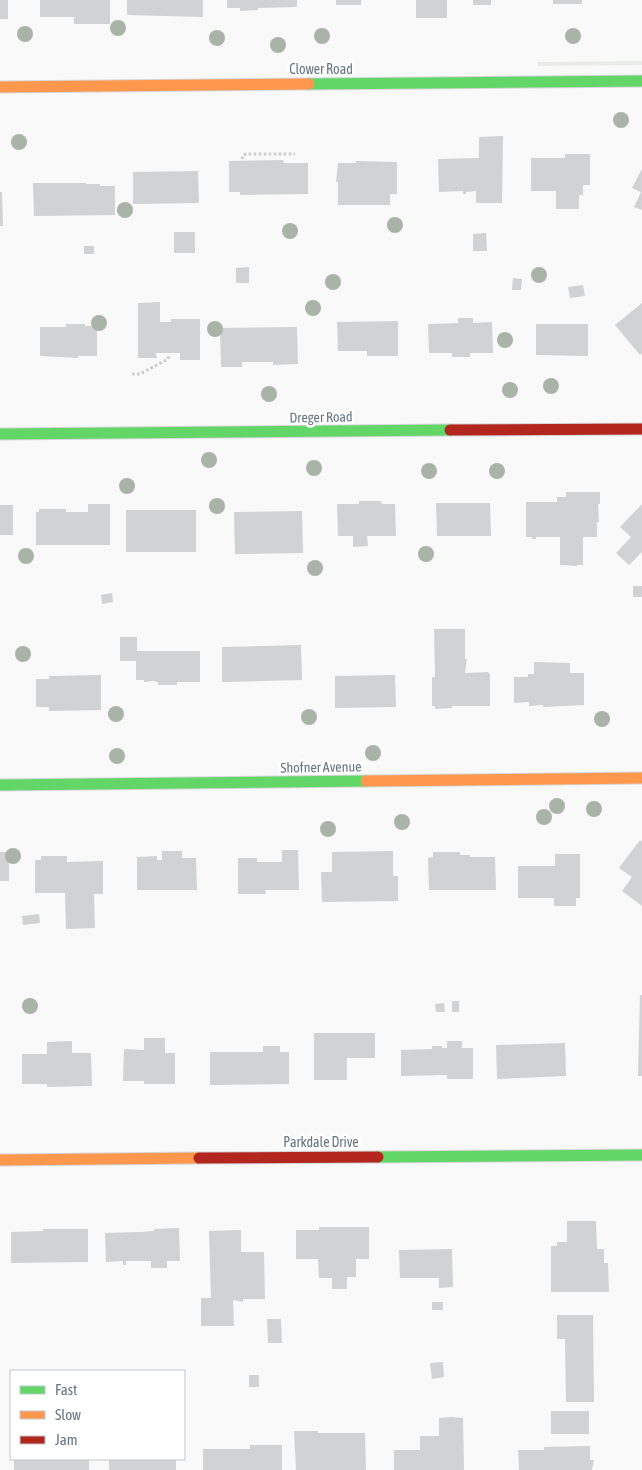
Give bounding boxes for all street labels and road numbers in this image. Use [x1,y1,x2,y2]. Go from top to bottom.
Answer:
street label: Clower Road [289,61,353,77]
street label: Dreger Road [289,408,353,426]
street label: Shofner Avenue [280,758,362,776]
street label: Parkdale Drive [283,1134,359,1150]

